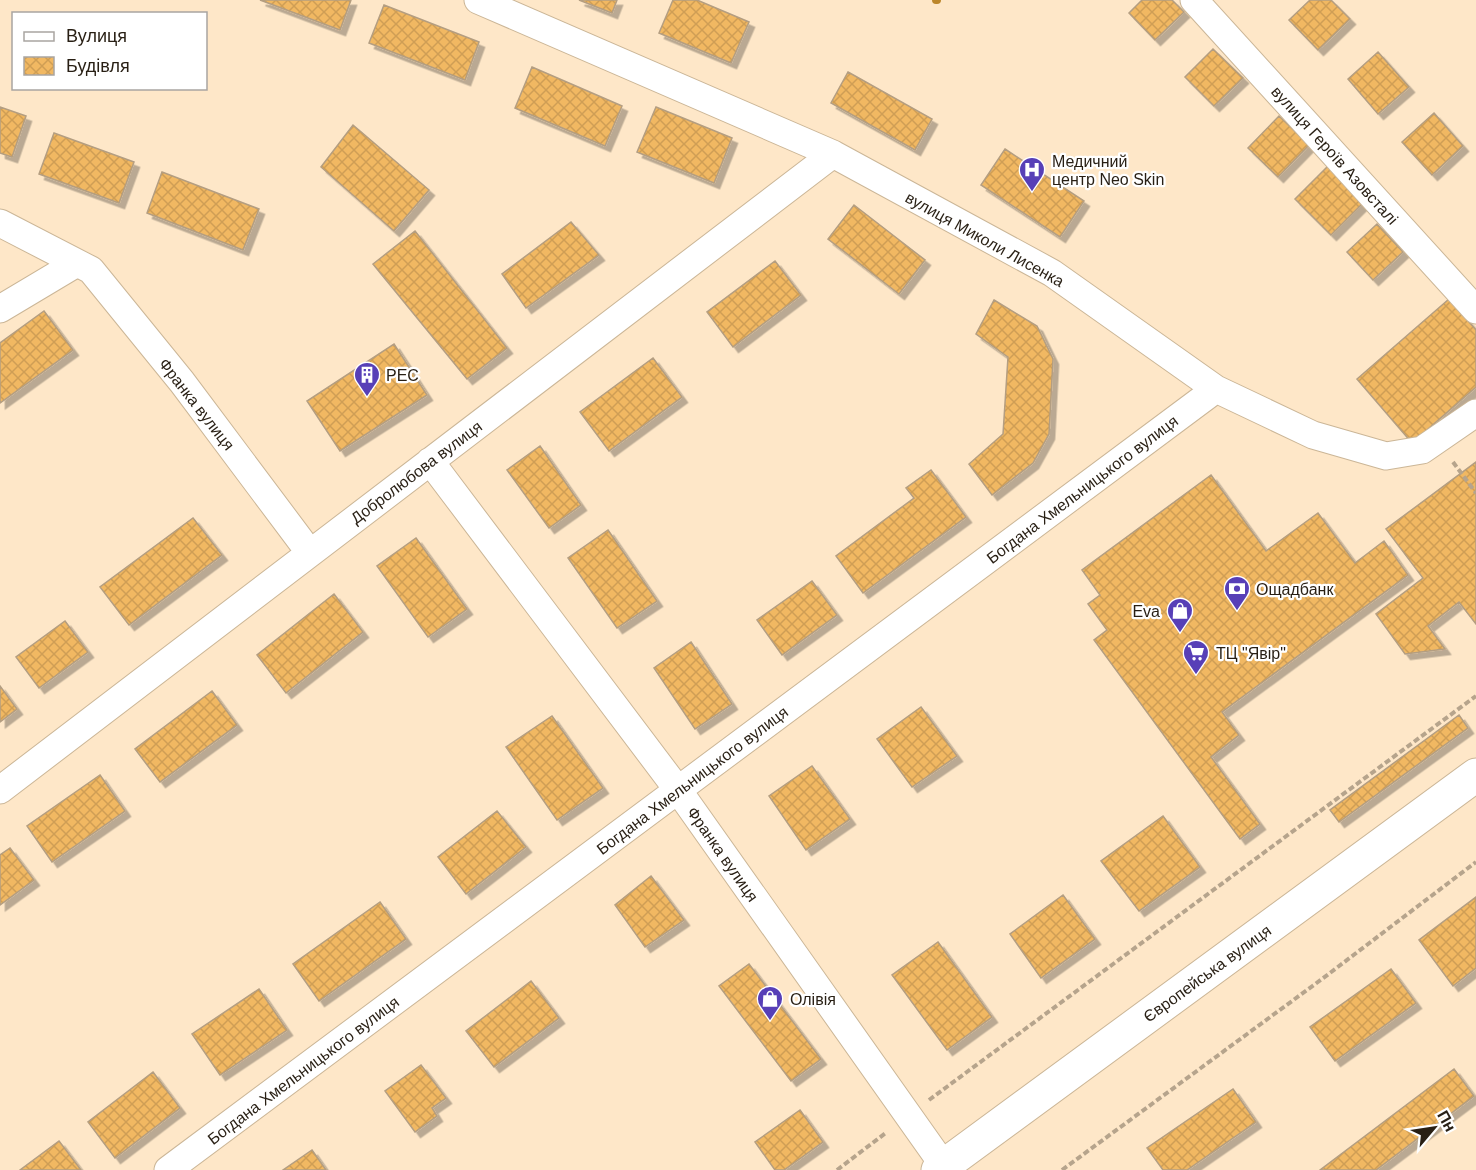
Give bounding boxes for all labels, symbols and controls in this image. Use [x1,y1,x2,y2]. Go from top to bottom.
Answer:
legend [12,12,207,90]
text: Вулиця [66,26,127,46]
text: Будівля [66,56,130,76]
street label: вулиця Героїв Азовсталі [1268,83,1401,228]
place label: Медичний центр Neo Skin [1052,153,1164,188]
hospital icon: Медичний центр Neo Skin [1017,155,1047,193]
street label: вулиця Миколи Лисенка [903,189,1067,290]
street label: Франка вулиця [156,355,238,453]
building icon: РЕС [352,360,382,398]
place label: РЕС [386,367,419,384]
street label: Богдана Хмельницького вулиця [983,412,1181,567]
street label: Добролюбова вулиця [348,418,485,527]
bank icon: Ощадбанк [1222,574,1252,612]
place label: Ощадбанк [1256,581,1334,598]
shop icon: Eva [1165,596,1195,634]
place label: Eva [1132,603,1160,620]
supermarket icon: ТЦ "Явір" [1181,638,1211,676]
place label: ТЦ "Явір" [1216,645,1286,662]
street label: Богдана Хмельницького вулиця [593,703,791,858]
street label: Франка вулиця [684,804,761,905]
street label: Європейська вулиця [1140,921,1274,1025]
shop icon: Олівія [755,984,785,1022]
place label: Олівія [790,991,836,1008]
street label: Богдана Хмельницького вулиця [204,993,402,1148]
north arrow [1404,1098,1464,1158]
text: Пн [1434,1108,1459,1134]

